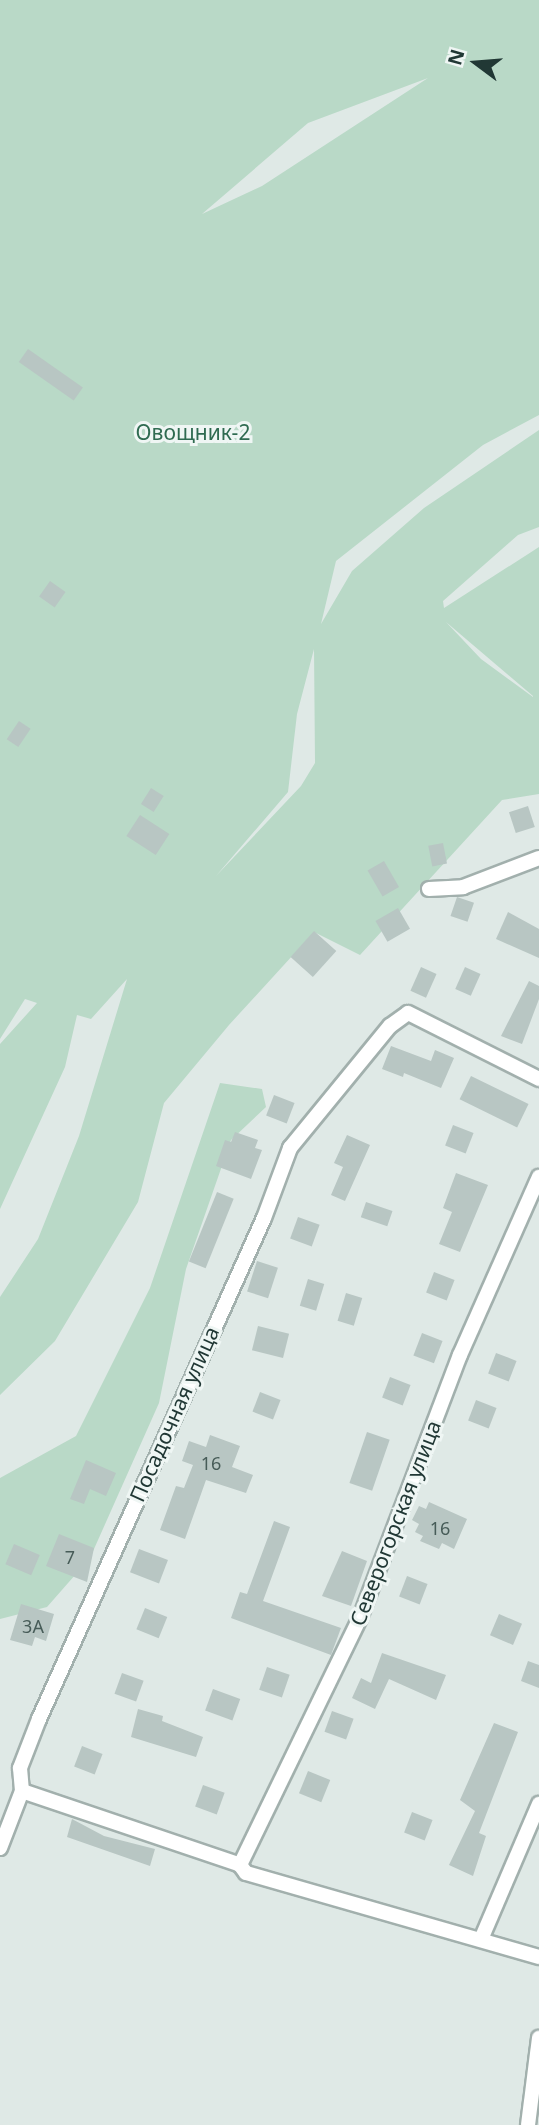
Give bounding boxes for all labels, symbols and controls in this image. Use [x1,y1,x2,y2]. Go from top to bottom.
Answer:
north arrow [441,28,511,98]
text: N [441,46,470,68]
park label: Овощник-2 [136,419,250,445]
street label: Посадочная улица [124,1323,224,1505]
street label: Северогорская улица [344,1417,446,1629]
house number: 16 [201,1452,221,1474]
house number: 16 [430,1517,450,1539]
house number: 7 [65,1546,75,1568]
house number: 3А [22,1615,44,1637]

